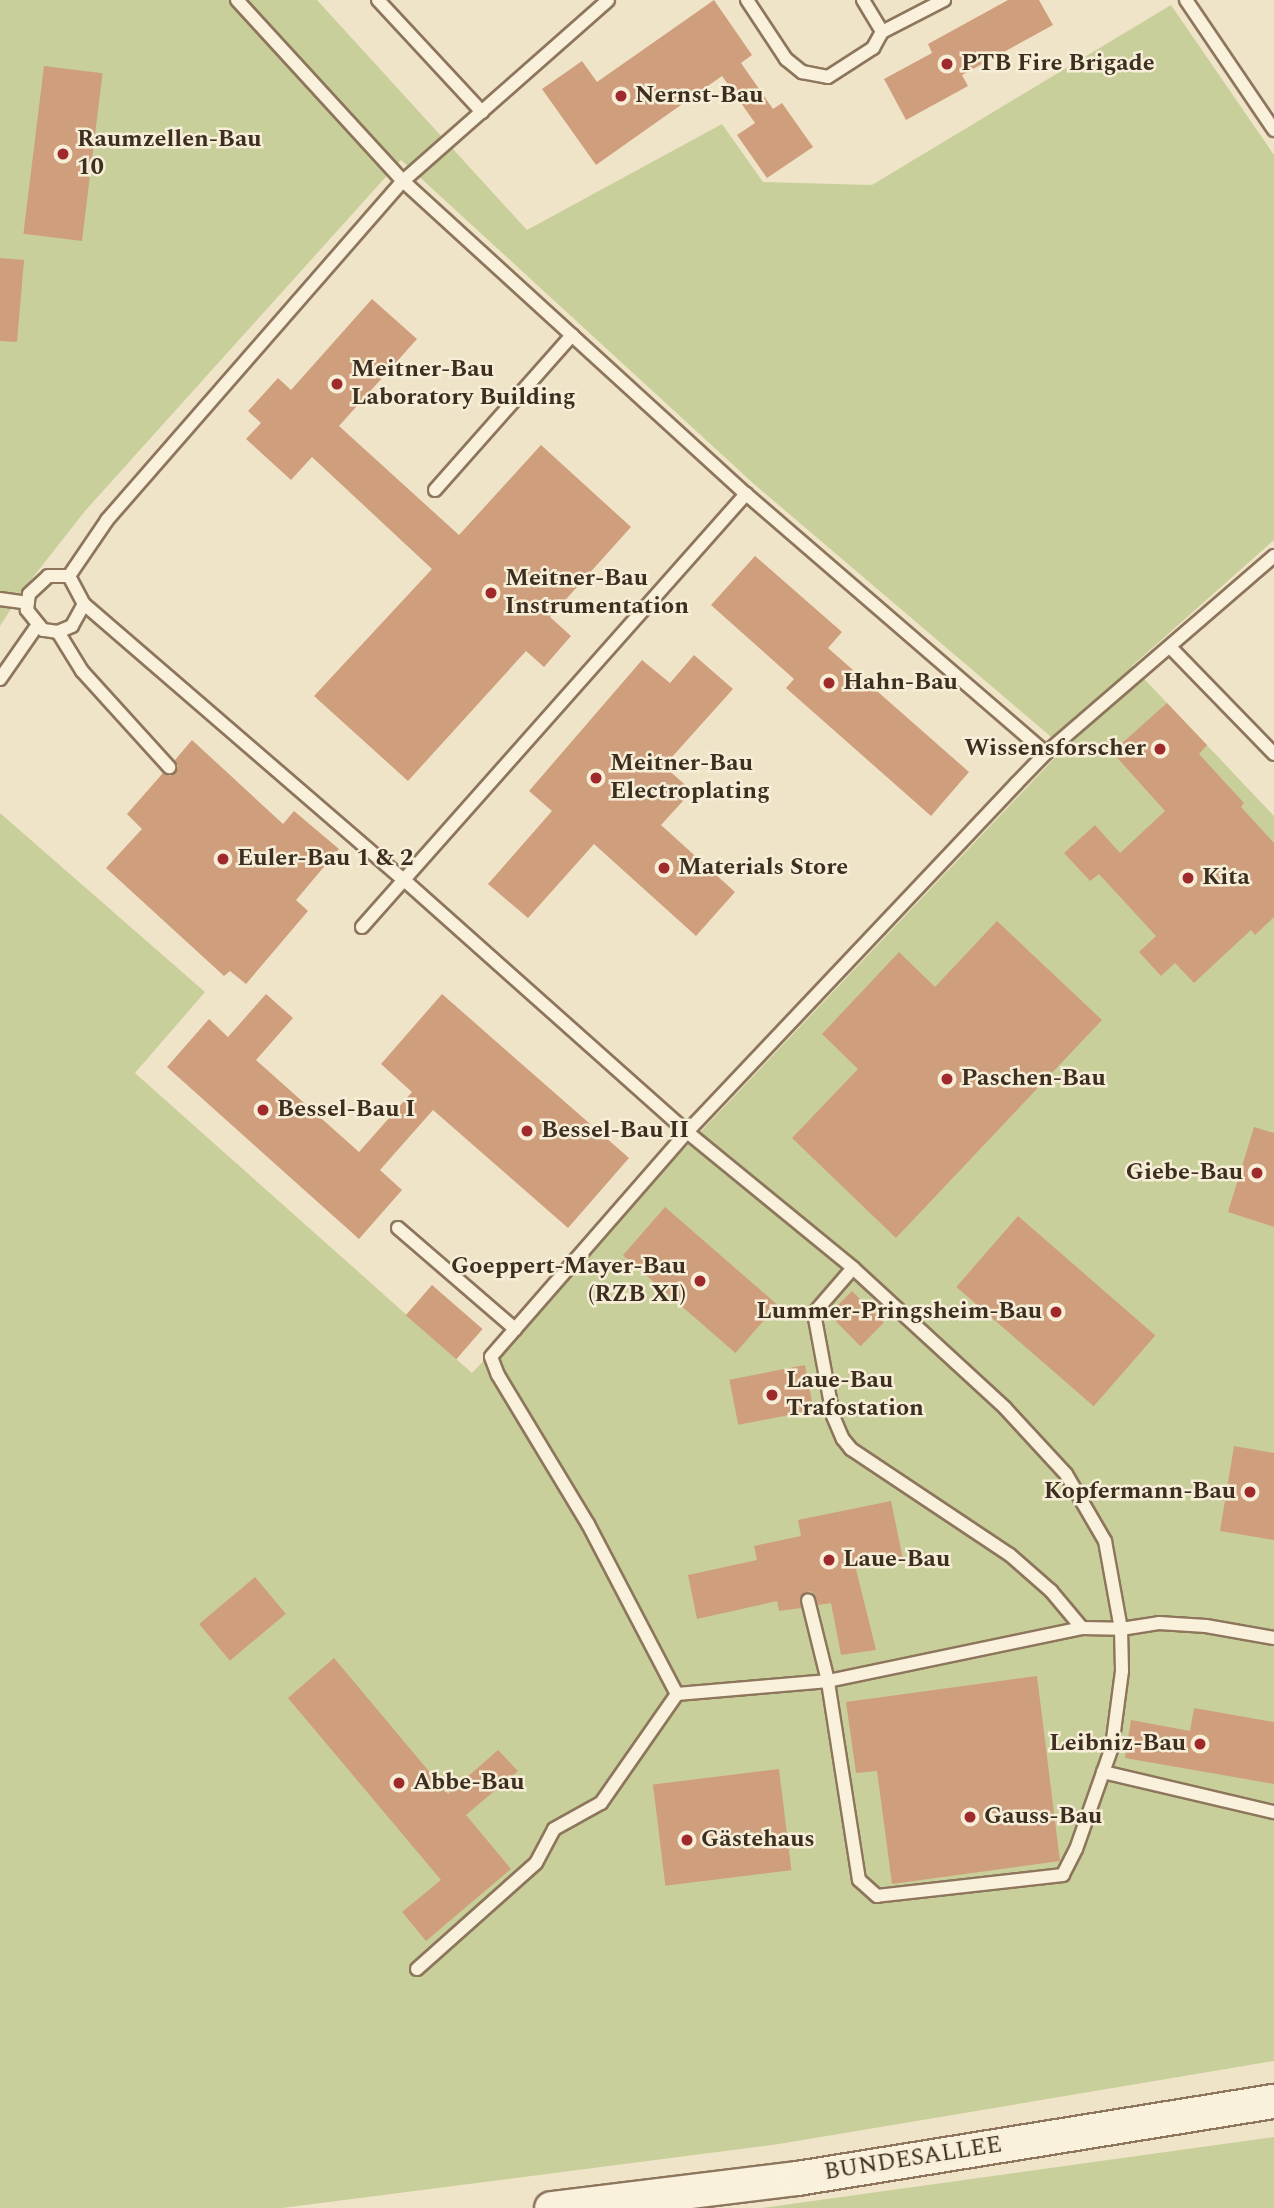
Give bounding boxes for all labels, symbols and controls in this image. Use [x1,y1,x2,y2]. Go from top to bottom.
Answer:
place label: PTB Fire Brigade [961,50,1155,78]
marker: PTB Fire Brigade [939,56,955,72]
place label: Nernst-Bau [635,82,763,110]
marker: Nernst-Bau [613,88,629,104]
place label: Raumzellen-Bau 10 [77,126,261,182]
marker: Raumzellen-Bau 10 [55,146,71,162]
place label: Meitner-Bau Laboratory Building [351,356,576,412]
marker: Meitner-Bau Laboratory Building [329,376,345,392]
place label: Meitner-Bau Instrumentation [505,565,689,621]
marker: Meitner-Bau Instrumentation [483,585,499,601]
place label: Hahn-Bau [843,669,958,697]
marker: Hahn-Bau [821,675,837,691]
place label: Wissensforscher [964,735,1146,763]
marker: Wissensforscher [1152,741,1168,757]
place label: Meitner-Bau Electroplating [610,750,770,806]
marker: Meitner-Bau Electroplating [588,770,604,786]
place label: Euler-Bau 1 & 2 [237,845,414,873]
marker: Euler-Bau 1 & 2 [215,851,231,867]
place label: Materials Store [678,854,848,882]
marker: Materials Store [656,860,672,876]
place label: Kita [1202,864,1250,892]
marker: Kita [1180,870,1196,886]
place label: Paschen-Bau [961,1065,1106,1093]
marker: Paschen-Bau [939,1071,955,1087]
place label: Bessel-Bau I [277,1096,415,1124]
marker: Bessel-Bau I [255,1102,271,1118]
place label: Bessel-Bau II [541,1117,689,1145]
marker: Bessel-Bau II [519,1123,535,1139]
place label: Giebe-Bau [1126,1159,1243,1187]
marker: Giebe-Bau [1249,1165,1265,1181]
place label: Goeppert-Mayer-Bau (RZB XI) [451,1253,686,1309]
marker: Goeppert-Mayer-Bau (RZB XI) [692,1273,708,1289]
place label: Lummer-Pringsheim-Bau [756,1298,1042,1326]
marker: Lummer-Pringsheim-Bau [1048,1304,1064,1320]
place label: Laue-Bau Trafostation [786,1367,924,1423]
marker: Laue-Bau Trafostation [764,1387,780,1403]
place label: Kopfermann-Bau [1044,1478,1236,1506]
marker: Kopfermann-Bau [1242,1484,1258,1500]
place label: Laue-Bau [843,1546,950,1574]
marker: Laue-Bau [821,1552,837,1568]
place label: Leibniz-Bau [1049,1730,1186,1758]
marker: Leibniz-Bau [1192,1736,1208,1752]
place label: Abbe-Bau [413,1769,524,1797]
marker: Abbe-Bau [391,1775,407,1791]
place label: Gauss-Bau [984,1803,1102,1831]
marker: Gauss-Bau [962,1809,978,1825]
place label: Gästehaus [701,1826,815,1854]
marker: Gästehaus [679,1832,695,1848]
street label: BUNDESALLEE [822,2131,1004,2187]

